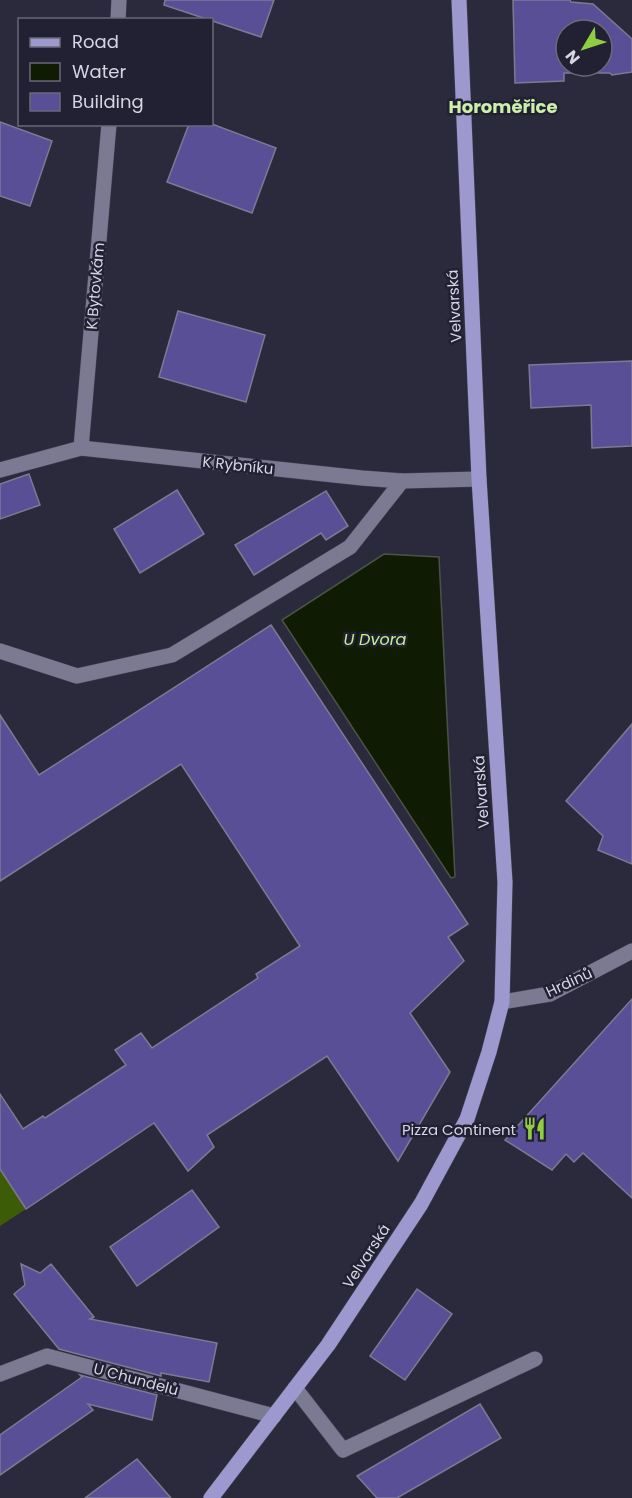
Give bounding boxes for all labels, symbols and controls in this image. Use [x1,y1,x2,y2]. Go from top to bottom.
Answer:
legend [18,18,213,126]
north arrow [554,18,614,78]
text: Road [72,29,119,54]
text: N [560,45,585,69]
text: Water [72,59,126,84]
text: Building [72,89,144,114]
district label: Horoměřice [449,94,557,119]
street label: K Bytovkám [81,242,109,330]
street label: Velvarská [442,269,466,343]
street label: K Rybníku [201,451,275,479]
water label: U Dvora [344,628,407,651]
street label: Velvarská [468,755,494,829]
street label: Hrdinů [542,962,596,1002]
restaurant icon: Pizza Continent [521,1116,547,1142]
place label: Pizza Continent [402,1119,516,1140]
street label: Velvarská [337,1220,395,1292]
street label: U Chundelů [91,1358,181,1400]

